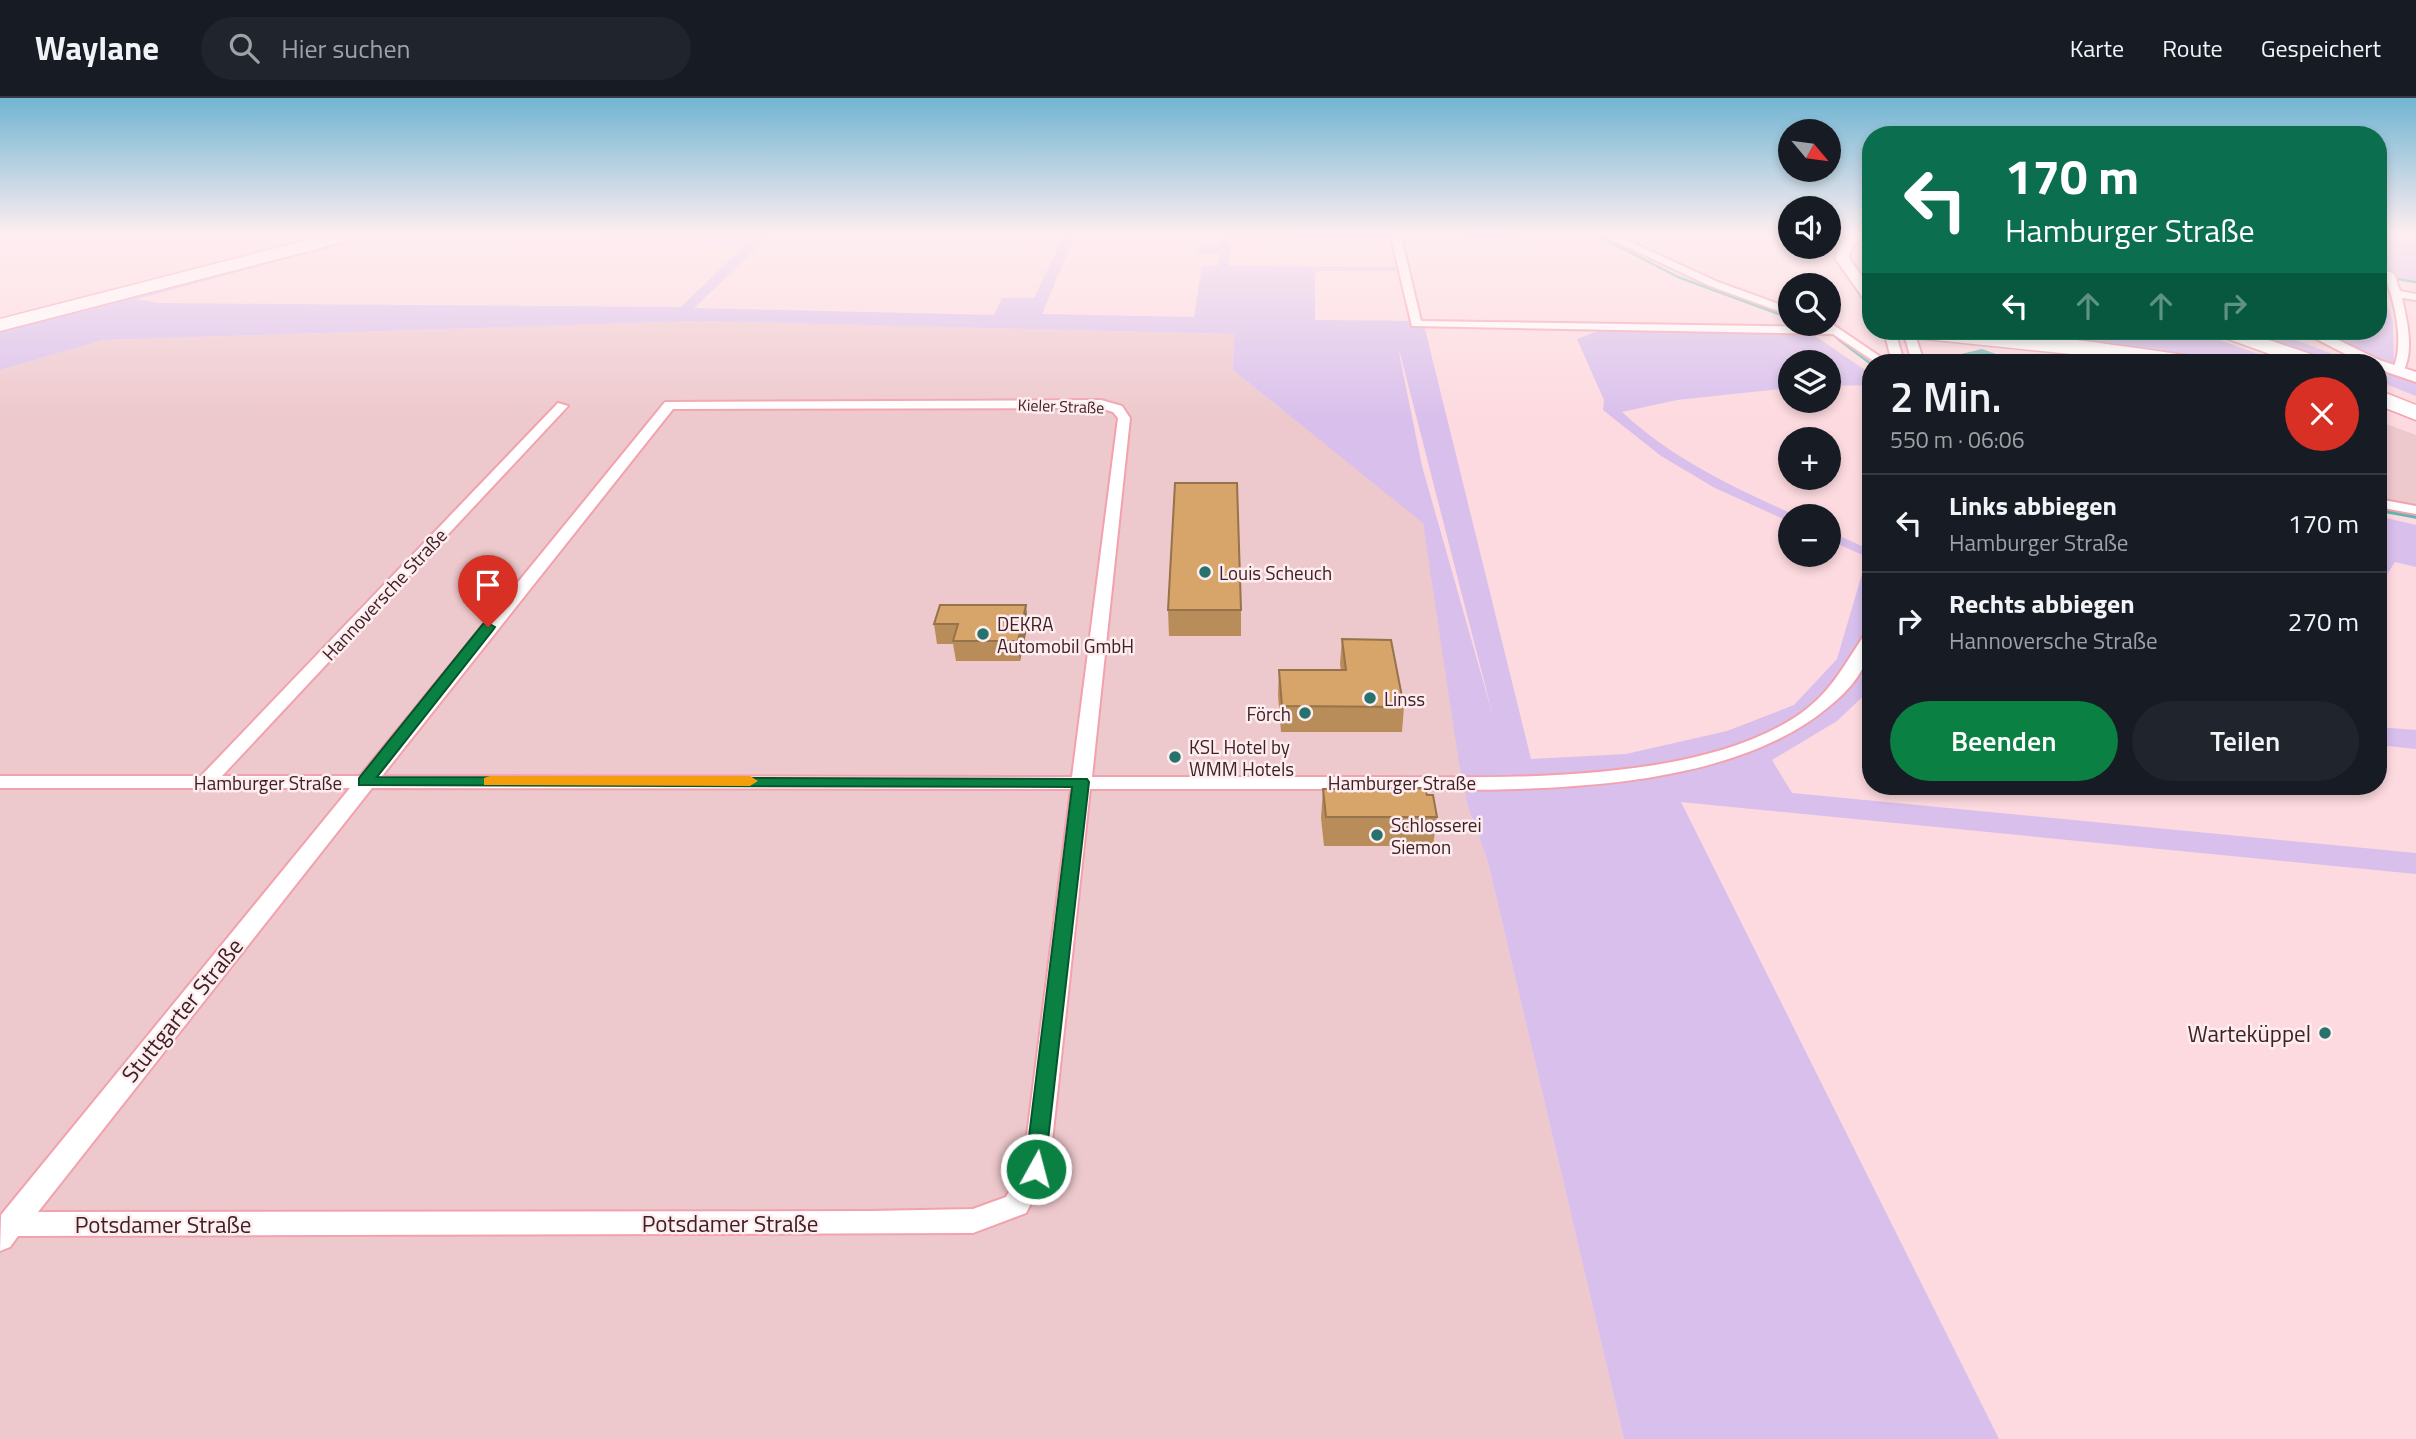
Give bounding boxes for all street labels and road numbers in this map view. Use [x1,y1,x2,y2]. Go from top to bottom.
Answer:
street label: Kieler Straße [1017,392,1105,420]
street label: Hannoversche Straße [315,521,453,667]
street label: Hamburger Straße [194,768,342,797]
street label: Hamburger Straße [1328,768,1476,797]
street label: Stuttgarter Straße [113,930,251,1090]
street label: Potsdamer Straße [642,1206,818,1241]
street label: Potsdamer Straße [75,1207,251,1242]

